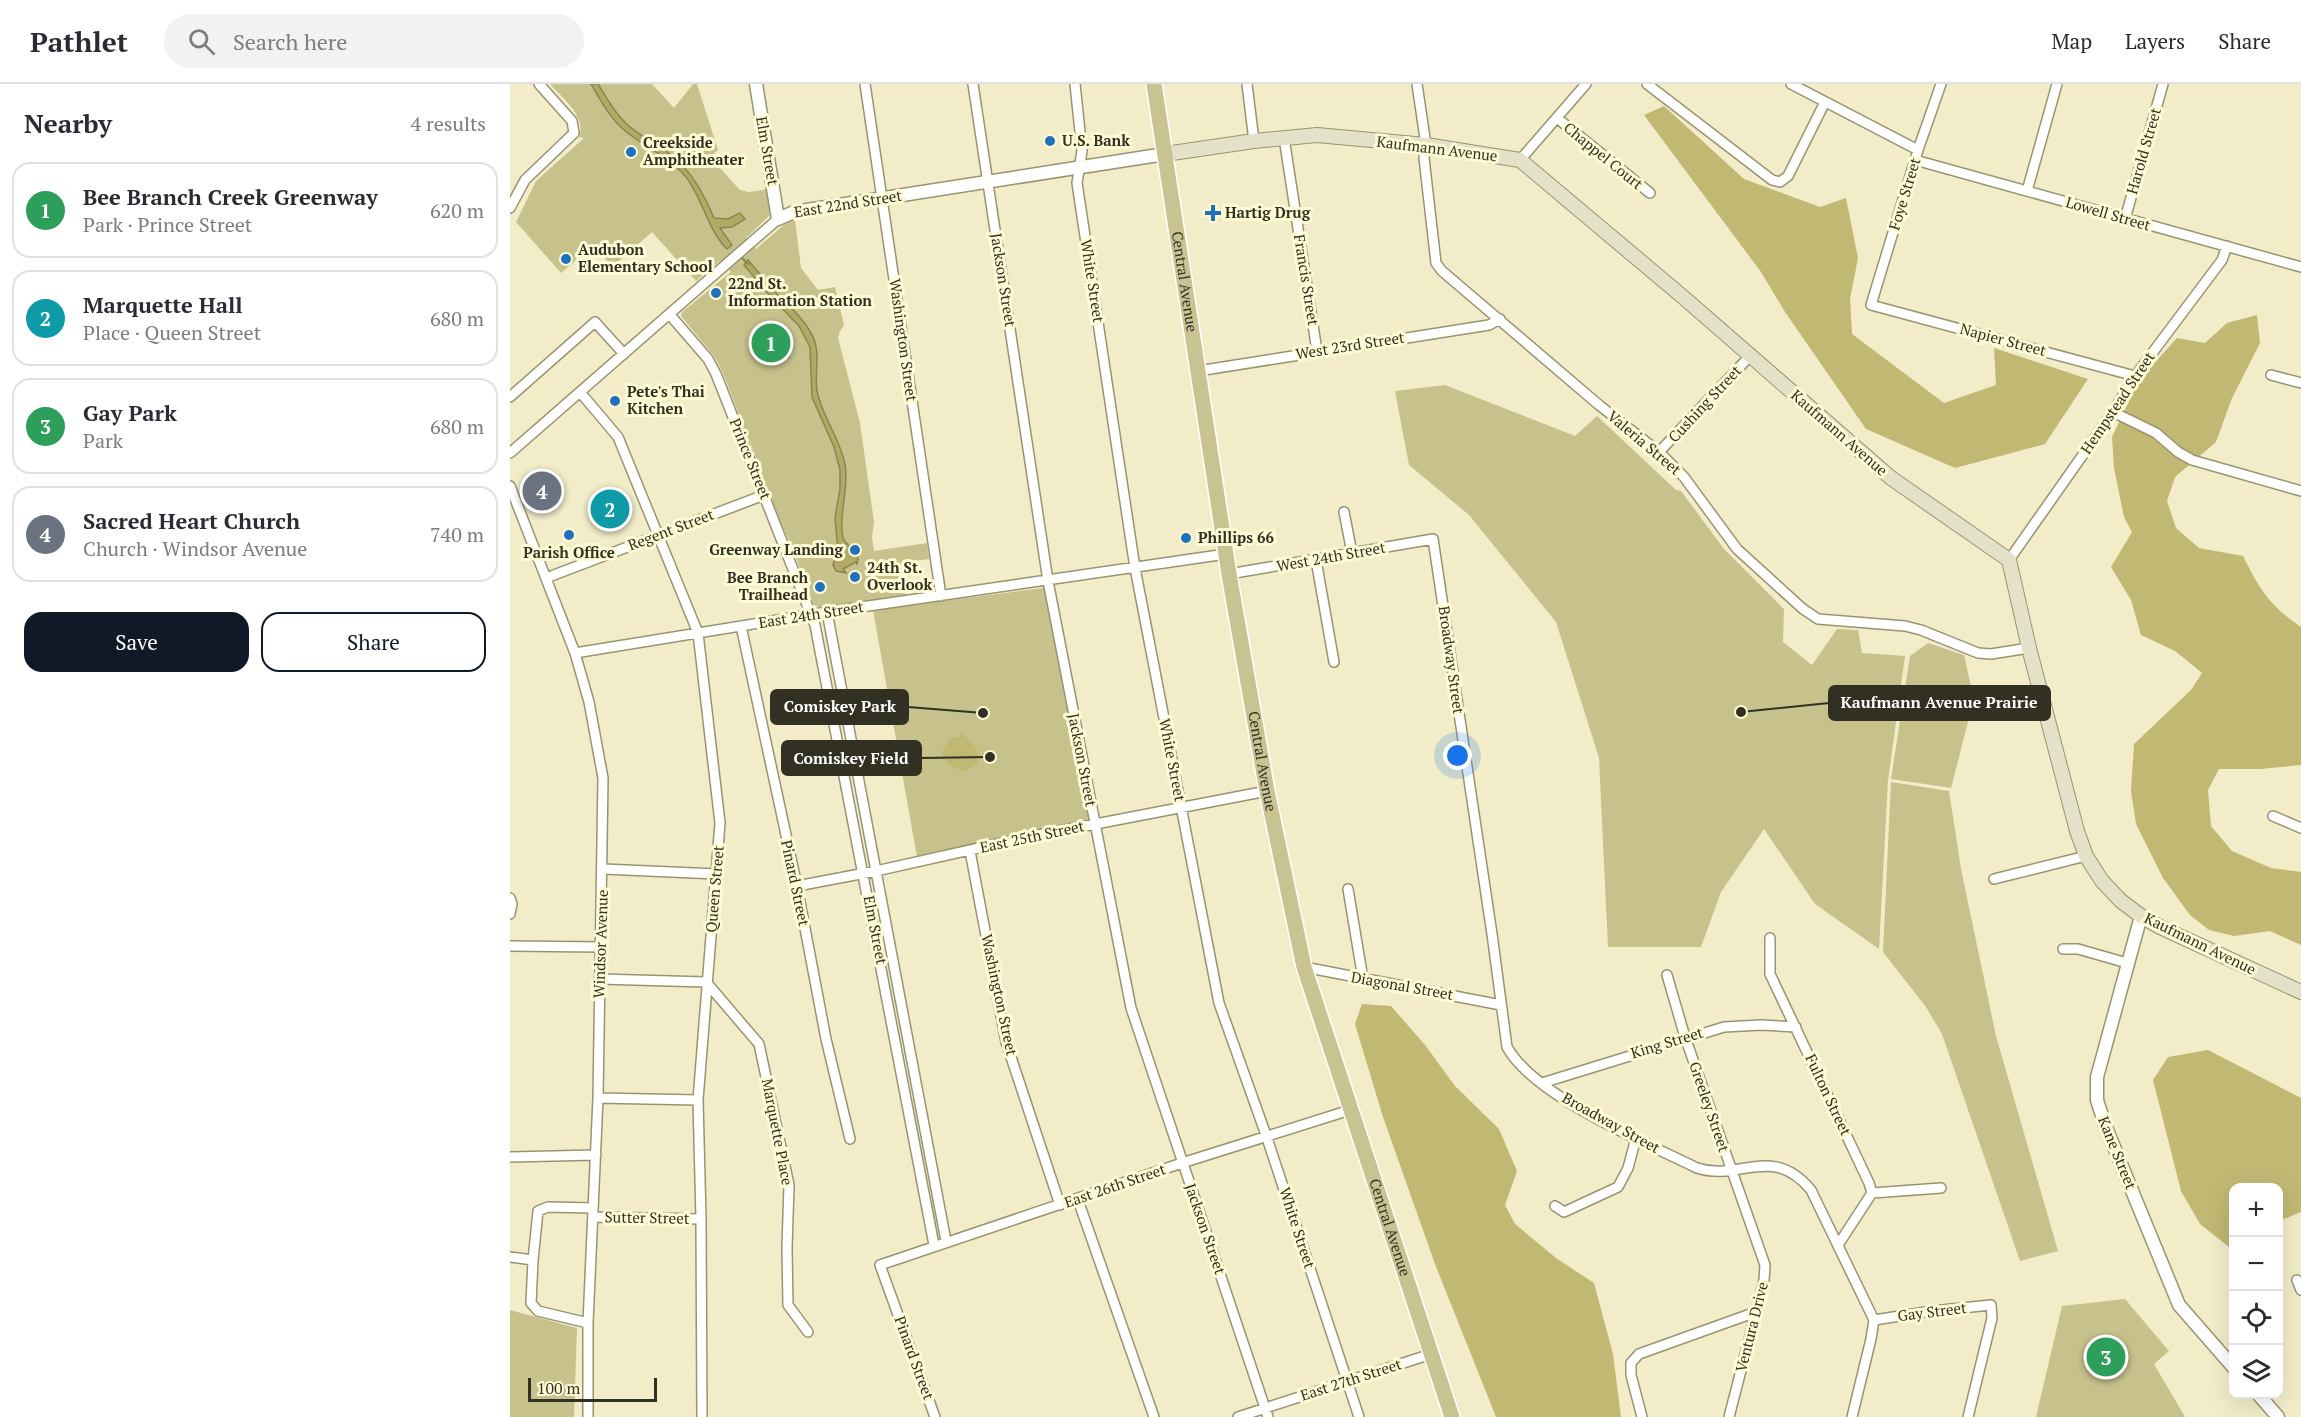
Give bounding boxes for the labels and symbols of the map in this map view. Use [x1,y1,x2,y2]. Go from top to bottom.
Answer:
street label: Harold Street [2121,105,2165,196]
street label: Elm Street [752,115,784,187]
street label: Chappel Court [1560,117,1648,194]
place label: U.S. Bank [1062,130,1130,150]
street label: Kaufmann Avenue [1375,131,1499,165]
place label: Creekside Amphitheater [643,132,745,169]
marker: U.S. Bank [1043,134,1057,148]
marker: Creekside Amphitheater [624,145,638,159]
street label: Foye Street [1884,155,1925,232]
street label: East 22nd Street [792,185,904,221]
street label: Lowell Street [2064,191,2153,235]
place label: Hartig Drug [1225,202,1311,222]
marker: Hartig Drug [1206,206,1220,220]
street label: Central Avenue [1168,230,1203,333]
street label: Jackson Street [987,231,1021,329]
street label: Francis Street [1290,233,1324,327]
street label: White Street [1077,238,1110,324]
place label: Audubon Elementary School [578,239,713,276]
marker: Audubon Elementary School [559,252,573,266]
place label: 22nd St. Information Station [728,273,872,310]
street label: Washington Street [885,277,923,403]
marker: 22nd St. Information Station [709,286,723,300]
street label: Napier Street [1958,318,2049,360]
pin: 1 [752,320,790,366]
street label: West 23rd Street [1294,326,1406,363]
street label: Hempstead Street [2076,347,2159,457]
street label: Cushing Street [1663,360,1745,446]
place label: Pete's Thai Kitchen [627,381,705,418]
street label: Kaufmann Avenue [1787,385,1892,480]
marker: Pete's Thai Kitchen [608,394,622,408]
street label: Valeria Street [1604,406,1686,479]
street label: Prince Street [726,415,776,503]
pin: 4 [522,468,561,514]
pin: 2 [590,486,630,532]
street label: Regent Street [625,503,717,555]
place label: Phillips 66 [1198,527,1275,547]
marker: Parish Office [562,528,576,542]
marker: Phillips 66 [1179,531,1193,545]
street label: West 24th Street [1275,537,1387,575]
place label: Greenway Landing [709,539,844,559]
place label: Parish Office [523,542,615,562]
marker: Greenway Landing [848,543,862,557]
place label: 24th St. Overlook [867,557,932,594]
place label: Bee Branch Trailhead [727,567,808,604]
marker: 24th St. Overlook [848,570,862,584]
marker: Bee Branch Trailhead [813,580,827,594]
street label: East 24th Street [757,596,865,632]
street label: Broadway Street [1435,605,1470,716]
callout: Kaufmann Avenue Prairie [1829,686,2050,720]
callout: Comiskey Park [771,690,908,724]
text: Kaufmann Avenue Prairie [1840,691,2038,713]
text: Comiskey Park [784,695,897,717]
street label: Central Avenue [1244,709,1282,813]
street label: Jackson Street [1064,711,1102,809]
street label: White Street [1155,717,1191,803]
callout: Comiskey Field [782,741,921,775]
your location [1443,741,1472,770]
text: Comiskey Field [793,747,909,769]
street label: East 25th Street [978,815,1086,857]
street label: Pinard Street [777,838,815,928]
street label: Queen Street [700,844,728,933]
street label: Windsor Avenue [588,889,612,999]
street label: Elm Street [860,894,893,966]
street label: Kaufmann Avenue [2141,907,2260,979]
street label: Washington Street [977,932,1023,1058]
street label: Diagonal Street [1349,966,1455,1004]
street label: King Street [1628,1021,1706,1063]
street label: Fulton Street [1801,1051,1857,1139]
street label: Greeley Street [1685,1059,1735,1155]
street label: Marquette Place [758,1077,798,1187]
street label: Broadway Street [1559,1087,1664,1157]
street label: Kane Street [2094,1113,2142,1193]
street label: East 26th Street [1061,1158,1168,1212]
street label: Central Avenue [1365,1176,1416,1279]
street label: Jackson Street [1181,1181,1231,1277]
street label: White Street [1275,1185,1321,1271]
street label: Sutter Street [604,1206,690,1228]
street label: Ventura Drive [1730,1280,1772,1374]
street label: Gay Street [1896,1297,1968,1325]
street label: Pinard Street [891,1313,939,1403]
pin: 3 [2086,1334,2126,1380]
street label: East 27th Street [1297,1353,1404,1405]
scale bar [528,1375,657,1402]

